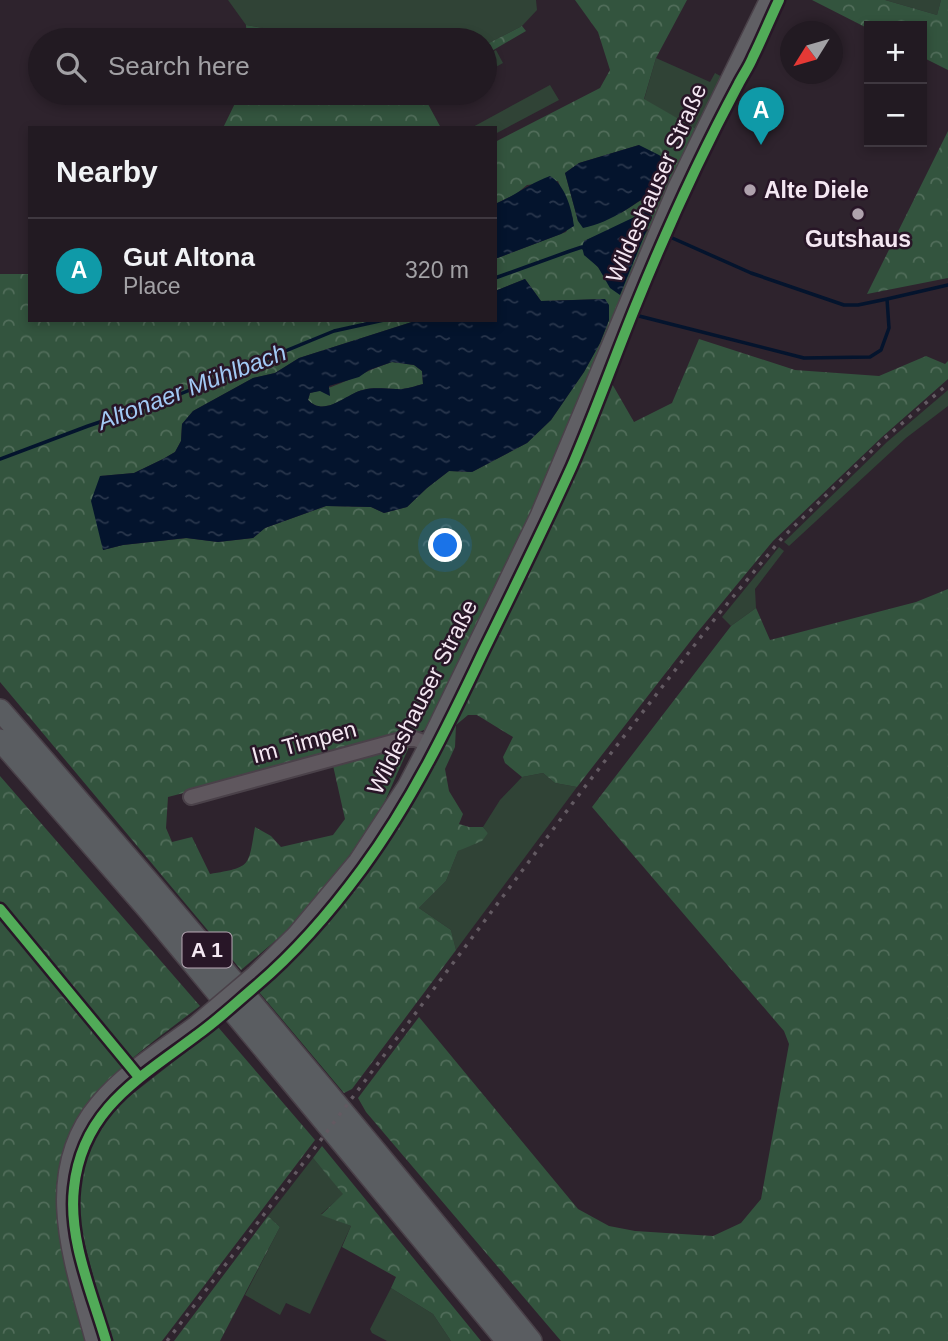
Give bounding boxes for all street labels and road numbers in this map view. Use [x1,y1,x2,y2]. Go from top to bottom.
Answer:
street label: Wildeshauser Straße [600,80,712,286]
street label: Wildeshauser Straße [362,595,482,799]
street label: Im Timpen [249,716,359,768]
road number: A 1 [182,932,232,968]

